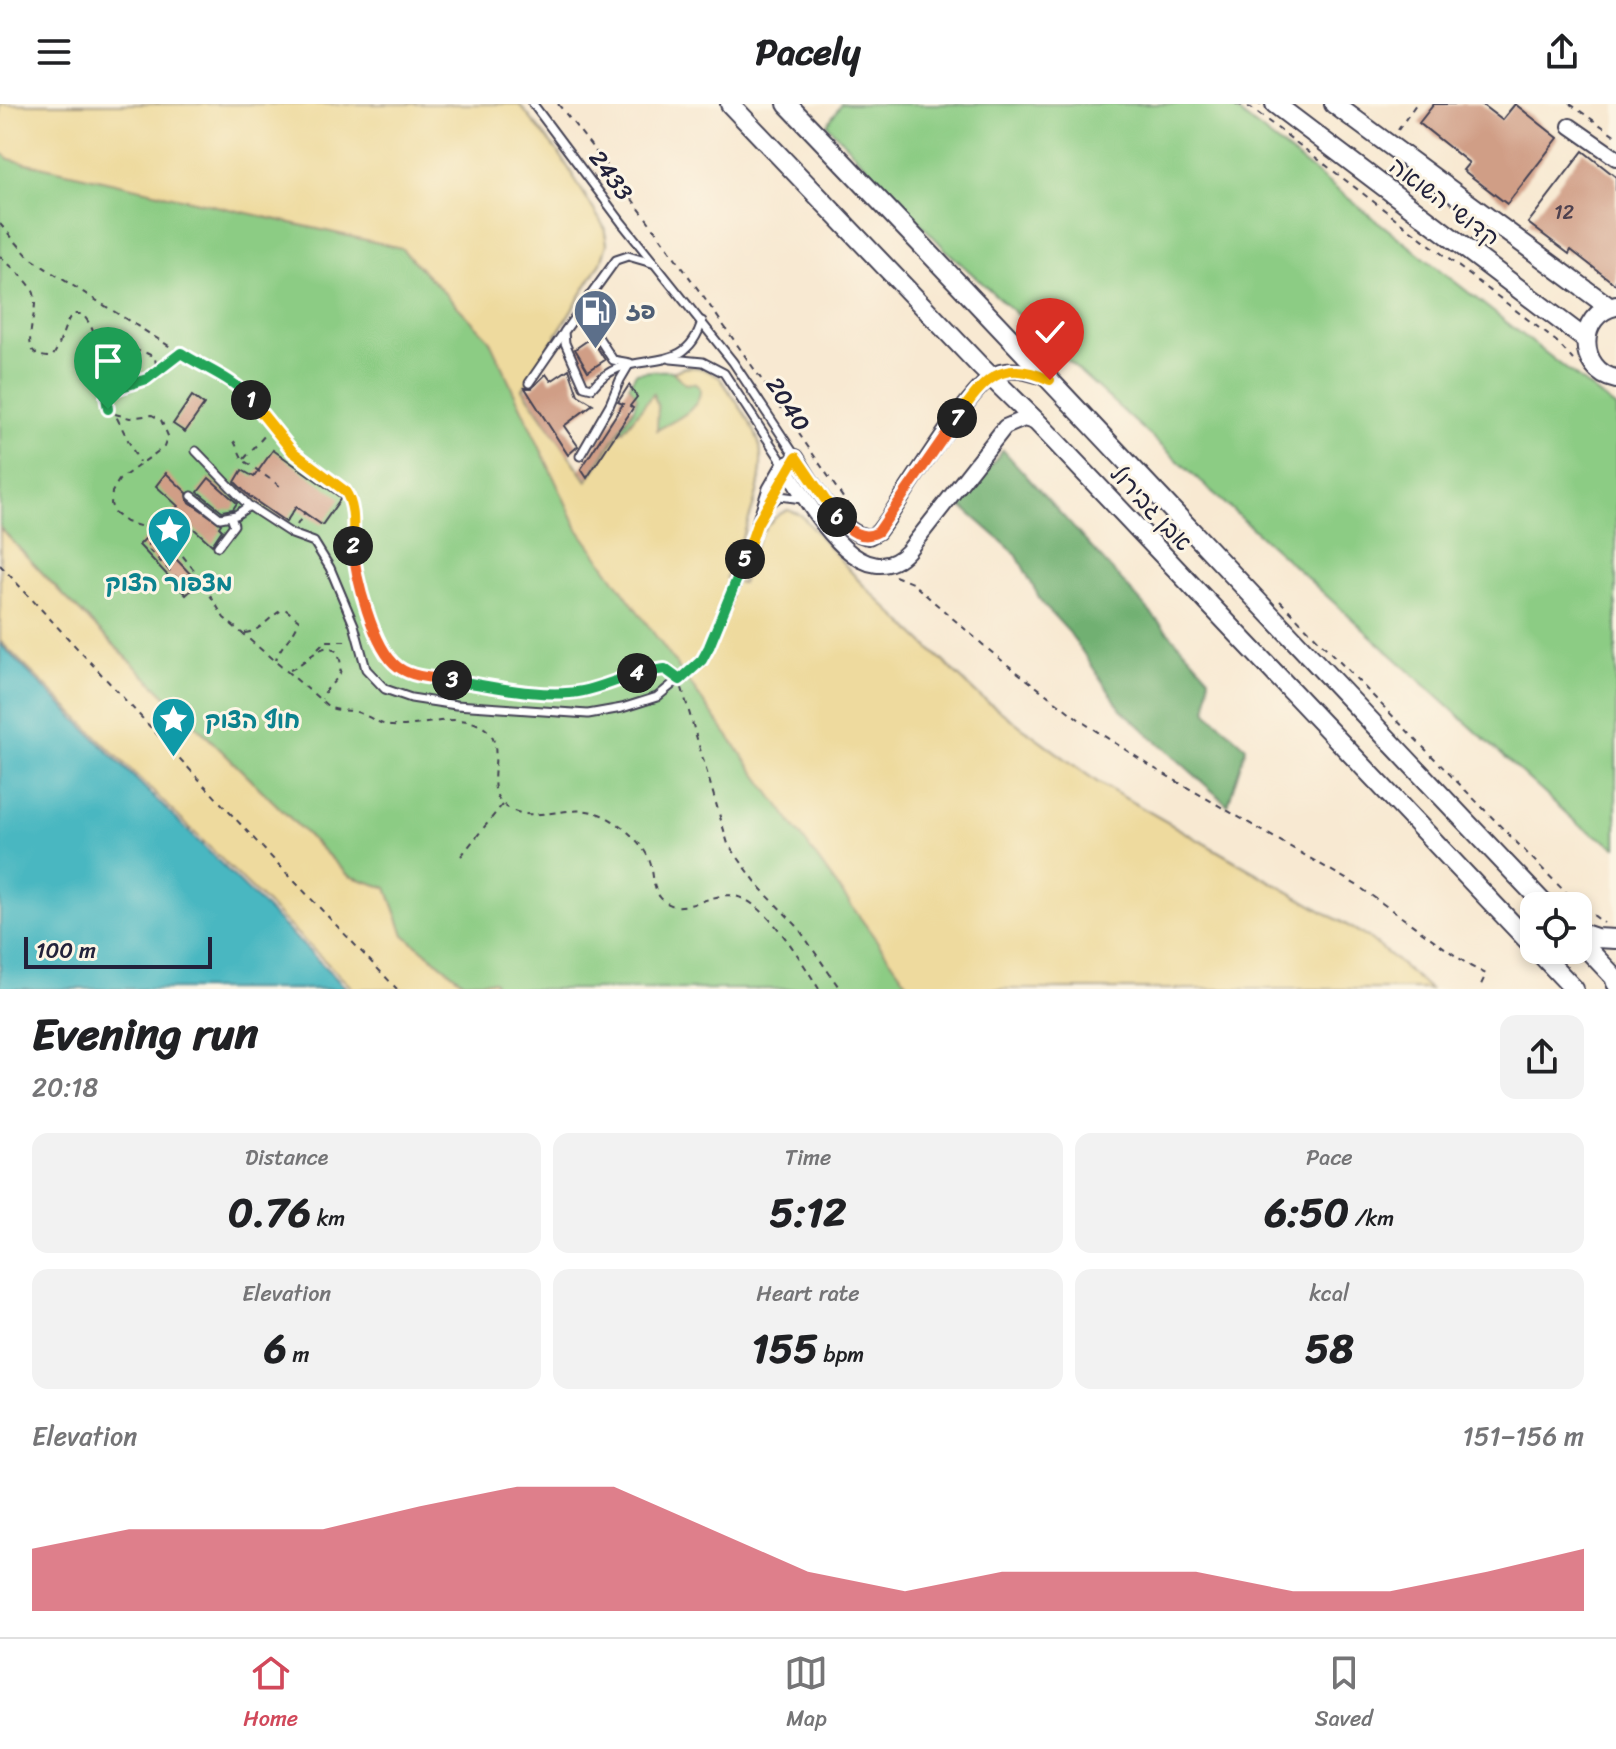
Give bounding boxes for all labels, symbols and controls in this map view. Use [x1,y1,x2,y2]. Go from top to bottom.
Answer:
text: Pacely [755,20,861,84]
icon: menu [32,30,76,74]
icon: share [1540,30,1584,74]
street label: 2433 [578,140,644,210]
street label: קדושי השואה [1379,146,1509,258]
house number: 12 [1554,195,1575,230]
fuel station icon: פז [571,287,619,350]
place label: פז [626,290,656,332]
pin [1016,298,1084,380]
icon: check [1028,310,1072,354]
pin [74,327,142,409]
icon: arrive [86,339,130,383]
street label: 2040 [754,368,822,440]
pin: 1 [231,380,271,420]
text: 1 [246,380,256,419]
pin: 7 [937,398,977,438]
text: 7 [951,398,963,437]
street label: אבן גבירול [1099,455,1203,561]
pin: 6 [817,497,857,537]
text: 6 [831,497,843,536]
place icon: מצפור הצוק [145,505,193,568]
pin: 2 [333,526,373,566]
text: 2 [347,526,359,565]
pin: 5 [725,539,765,579]
text: 5 [738,539,752,578]
place label: מצפור הצוק [105,562,233,604]
pin: 4 [617,653,657,693]
text: 4 [630,653,644,692]
pin: 3 [432,660,472,700]
text: 3 [446,660,458,699]
place icon: חוף הצוק [150,696,198,759]
place label: חוף הצוק [205,699,300,741]
map controls [1520,892,1592,964]
button: locate [1520,892,1592,964]
text: 100 m [36,931,96,970]
scale bar [24,933,212,969]
text: Evening run [32,995,258,1073]
button: share [1500,1015,1584,1099]
text: 20:18 [32,1064,98,1110]
text: Distance [245,1138,328,1177]
text: Time [785,1138,831,1177]
text: Pace [1306,1138,1353,1177]
text: 0.76 [228,1177,311,1248]
text: 5:12 [770,1177,846,1248]
text: 6:50 [1264,1177,1349,1248]
text: km [311,1199,345,1238]
text: /km [1349,1199,1394,1238]
text: Elevation [242,1274,331,1313]
text: Heart rate [756,1274,860,1313]
text: kcal [1309,1274,1349,1313]
text: 6 [264,1313,287,1384]
text: 155 [752,1313,818,1384]
text: 58 [1305,1313,1354,1384]
text: m [287,1335,309,1374]
text: bpm [818,1335,864,1374]
text: Elevation [32,1413,137,1459]
text: 151–156 m [1463,1413,1584,1459]
tab: Home [243,1651,298,1738]
tab: Map [784,1651,828,1738]
tab: Saved [1315,1651,1373,1738]

